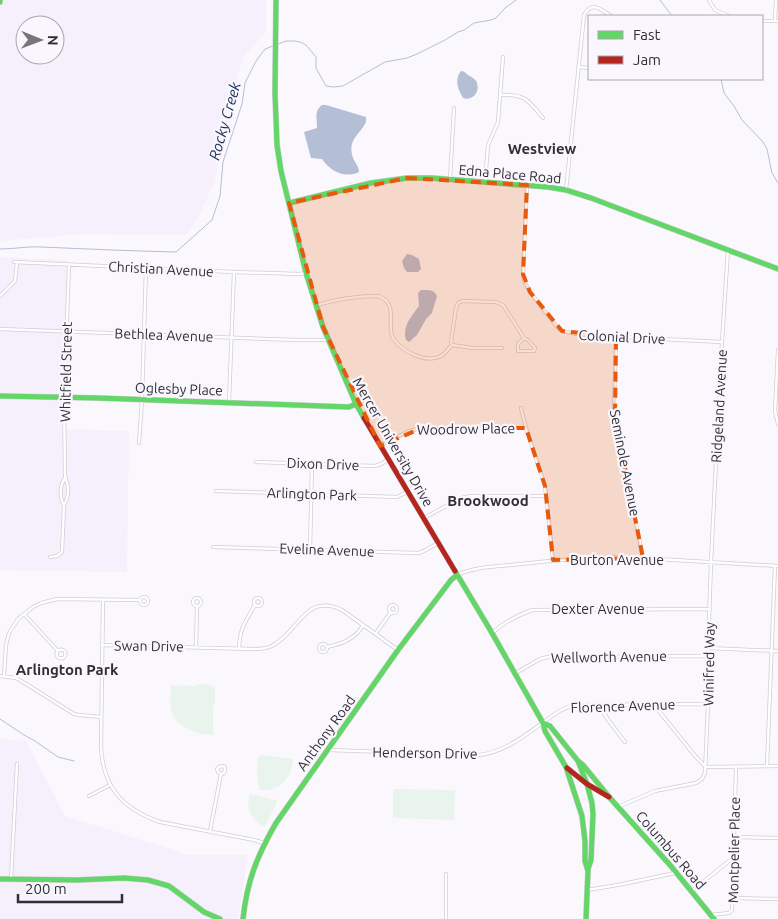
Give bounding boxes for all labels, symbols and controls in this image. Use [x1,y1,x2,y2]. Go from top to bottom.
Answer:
north arrow [15,15,65,65]
legend [588,15,763,80]
text: Fast [633,26,661,43]
text: N [45,35,61,46]
text: Jam [633,51,661,68]
water label: Rocky Creek [205,80,244,162]
district label: Westview [508,140,577,157]
street label: Edna Place Road [458,162,562,186]
street label: Christian Avenue [108,258,214,280]
street label: Whitfield Street [57,321,75,422]
street label: Bethlea Avenue [114,325,214,345]
street label: Colonial Drive [578,327,666,347]
street label: Ridgeland Avenue [708,349,730,463]
street label: Mercer University Drive [349,374,437,510]
street label: Oglesby Place [135,379,223,399]
street label: Seminole Avenue [607,408,643,518]
street label: Woodrow Place [417,420,515,438]
street label: Dixon Drive [286,455,360,473]
street label: Arlington Park [267,484,357,504]
district label: Brookwood [447,492,529,509]
street label: Eveline Avenue [279,540,375,560]
street label: Burton Avenue [570,552,664,568]
street label: Dexter Avenue [551,601,645,617]
street label: Winifred Way [700,621,718,706]
street label: Swan Drive [114,637,184,655]
street label: Wellworth Avenue [551,648,667,666]
district label: Arlington Park [16,661,119,678]
street label: Anthony Road [293,692,359,774]
street label: Florence Avenue [570,696,676,716]
street label: Henderson Drive [372,744,478,762]
street label: Montpelier Place [725,797,743,903]
street label: Columbus Road [633,808,709,892]
scale bar [18,872,121,904]
text: 200 m [25,880,67,897]

